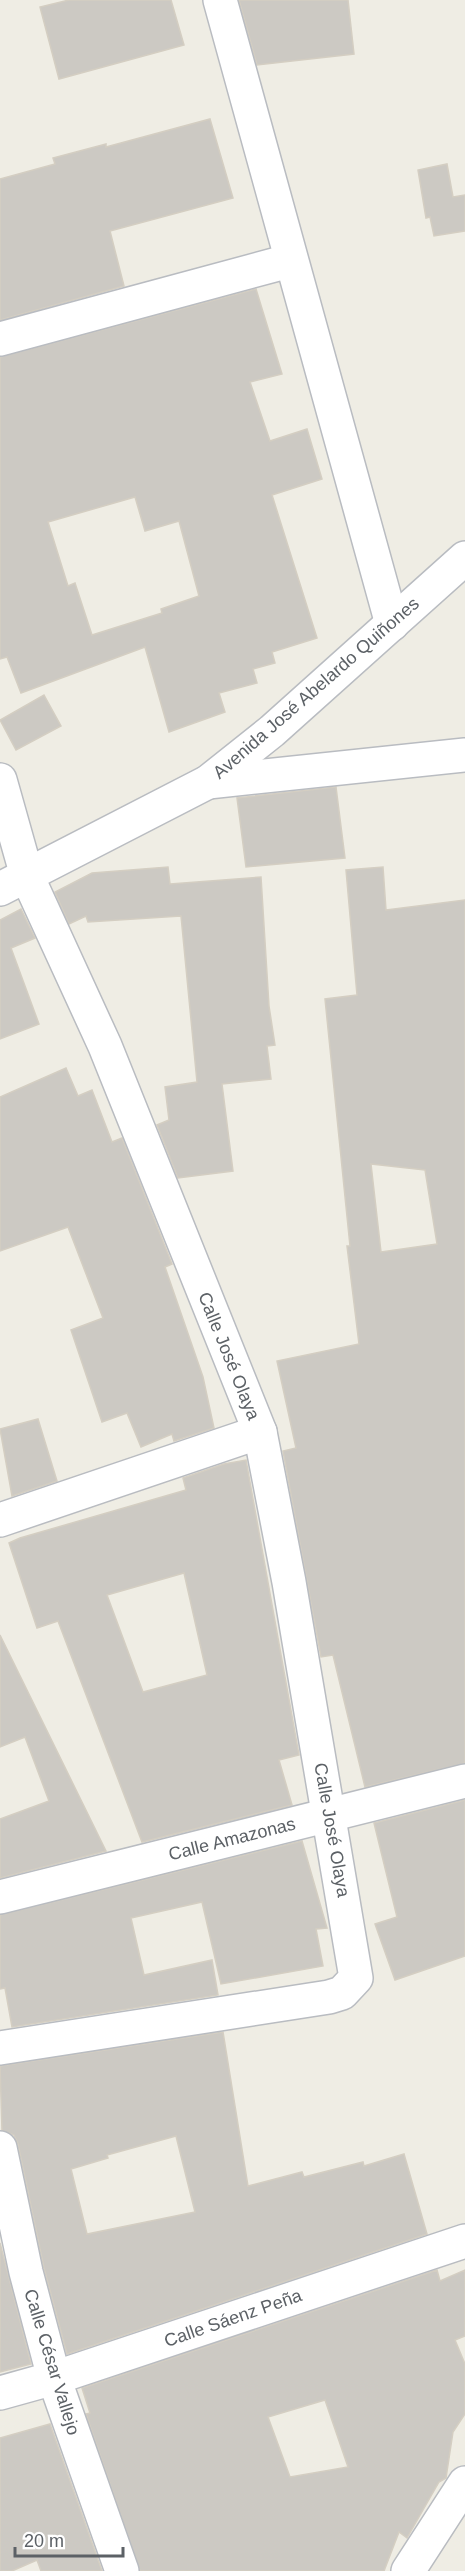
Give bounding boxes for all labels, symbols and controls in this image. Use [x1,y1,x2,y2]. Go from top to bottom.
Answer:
street label: Avenida José Abelardo Quiñones [209,593,423,783]
street label: Calle José Olaya [194,1289,264,1424]
street label: Calle José Olaya [310,1761,354,1900]
street label: Calle Amazonas [166,1814,298,1864]
street label: Calle Sáenz Peña [162,2285,305,2351]
street label: Calle César Vallejo [20,2287,84,2437]
scale bar [15,2520,123,2558]
text: 20 m [24,2531,64,2551]

